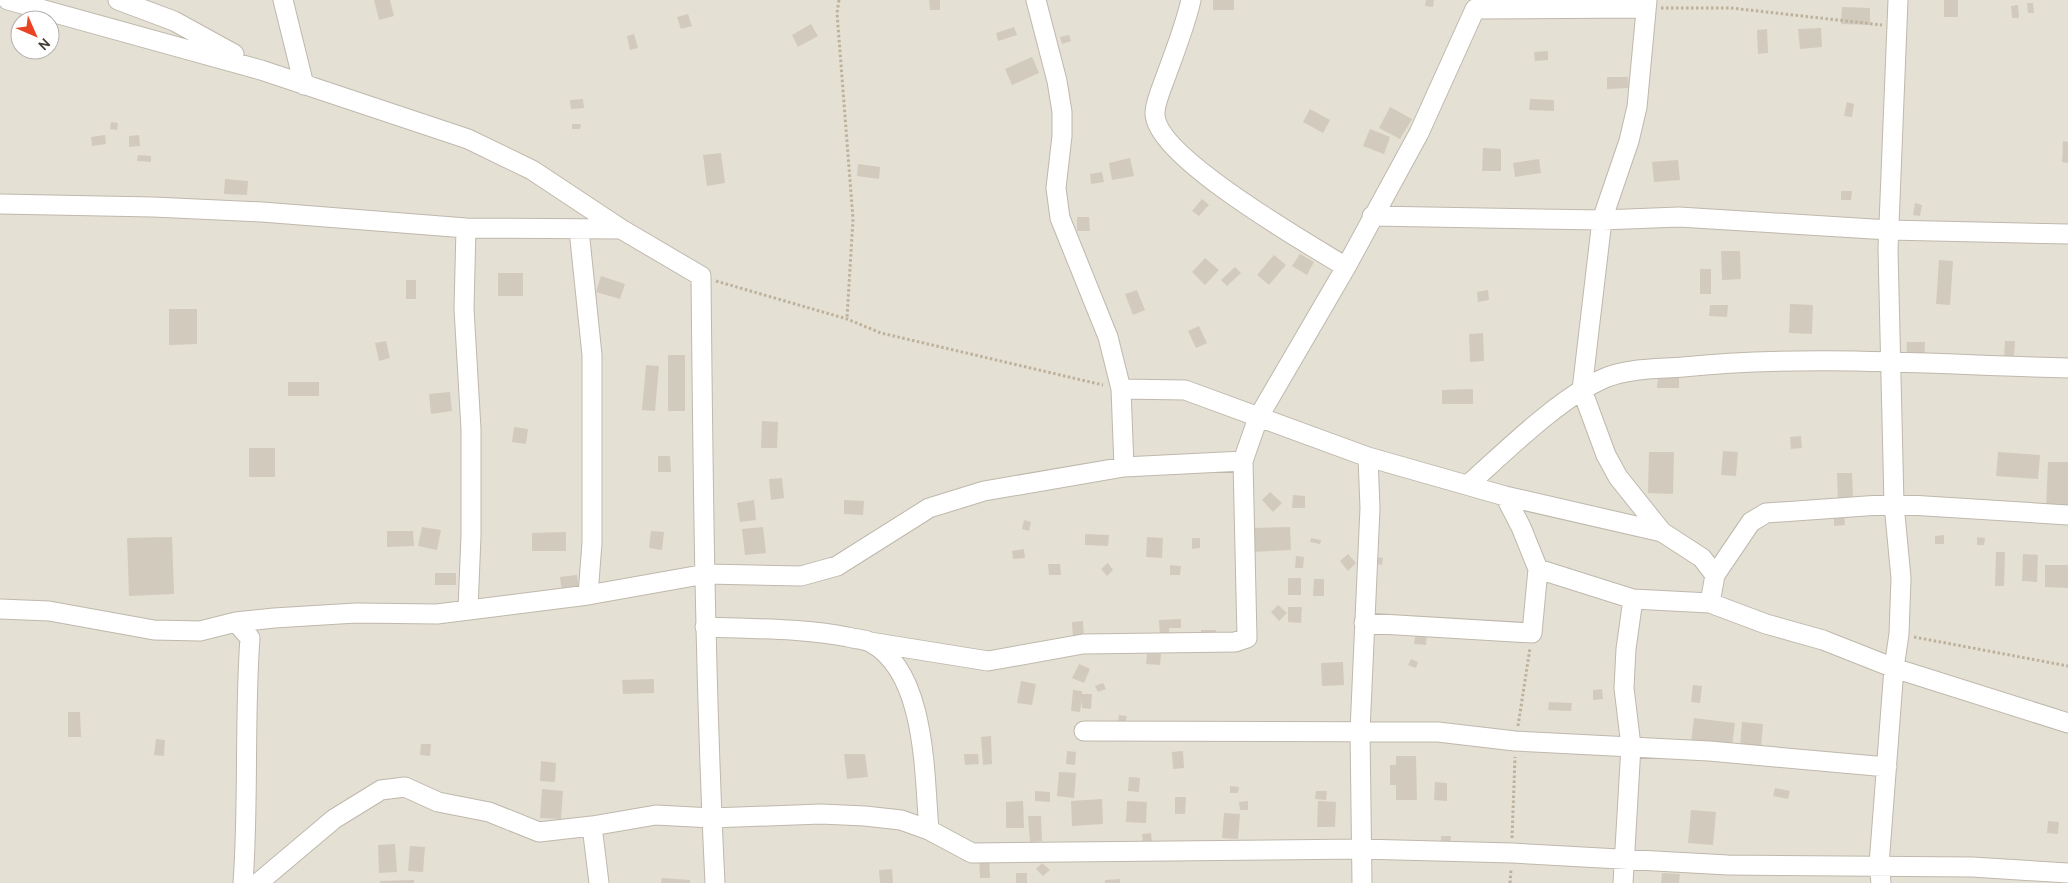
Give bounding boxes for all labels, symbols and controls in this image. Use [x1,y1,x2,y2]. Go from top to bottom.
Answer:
north arrow [10,10,60,60]
text: N [34,34,54,54]

